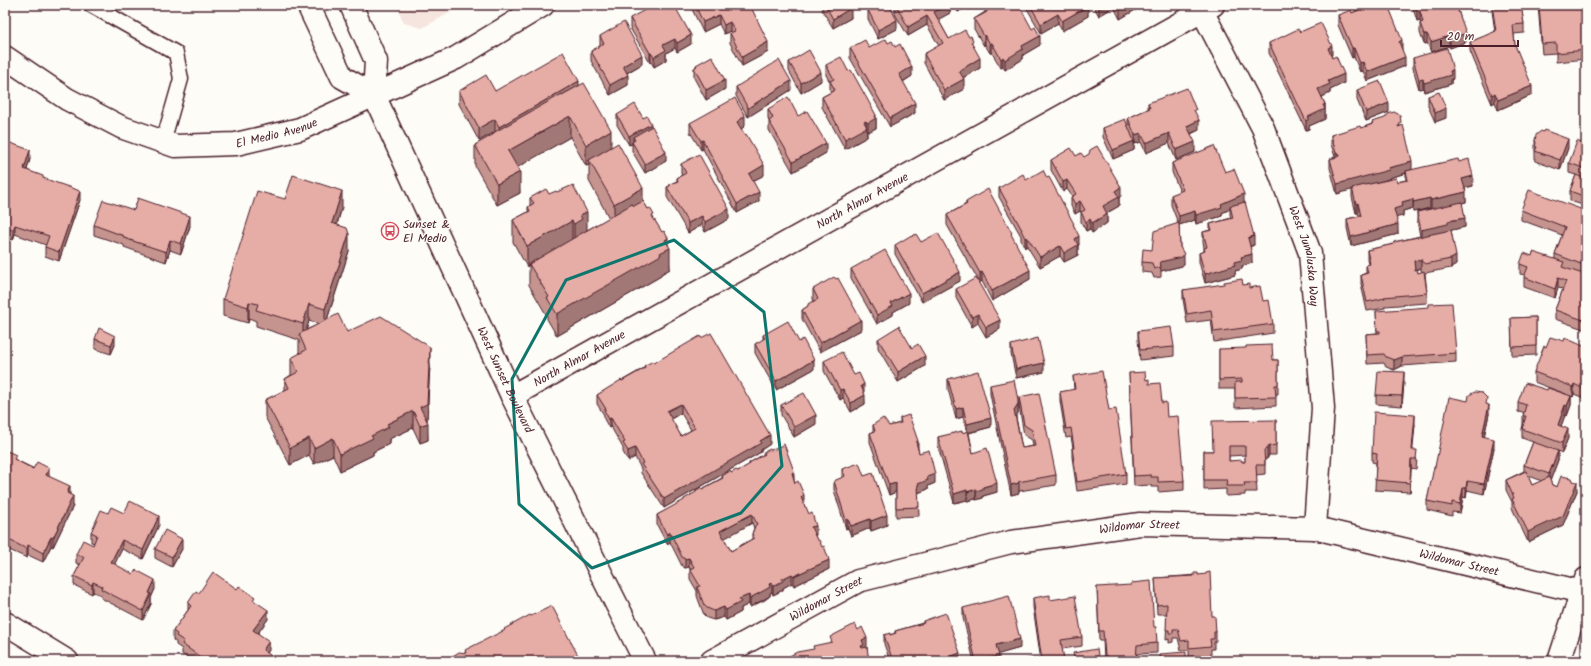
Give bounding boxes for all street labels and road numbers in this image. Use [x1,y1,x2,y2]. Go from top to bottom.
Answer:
street label: El Medio Avenue [234,113,321,153]
street label: North Almar Avenue [813,167,912,234]
street label: West Junaluska Way [1284,203,1324,308]
street label: West Sunset Boulevard [472,323,539,437]
street label: North Almar Avenue [530,325,629,392]
street label: Wildomar Street [1098,514,1180,539]
street label: Wildomar Street [1418,544,1501,581]
street label: Wildomar Street [786,571,865,626]

